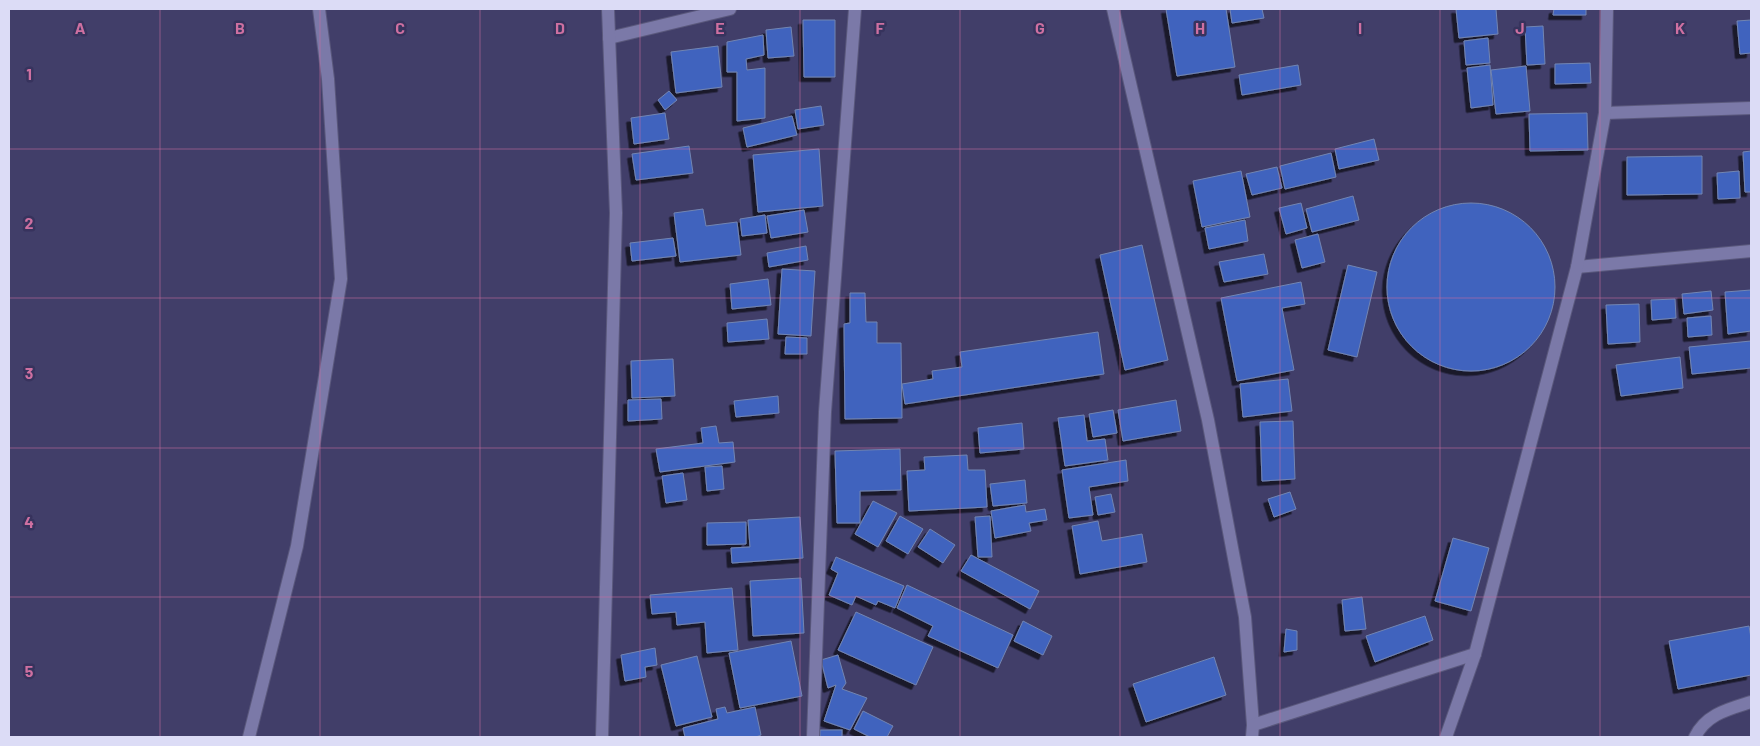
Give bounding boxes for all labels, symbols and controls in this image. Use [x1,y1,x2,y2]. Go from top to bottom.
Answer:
text: A [75,18,86,37]
text: B [235,18,245,37]
text: C [395,18,405,37]
text: D [555,18,565,37]
text: E [715,18,725,37]
text: F [876,18,885,37]
text: G [1035,18,1045,37]
text: H [1195,18,1205,37]
text: I [1358,18,1362,37]
text: J [1515,18,1525,37]
text: K [1675,18,1685,37]
text: 1 [26,64,32,83]
text: 2 [25,213,34,232]
text: 3 [25,363,33,382]
text: 4 [24,512,34,531]
text: 5 [25,661,34,680]

